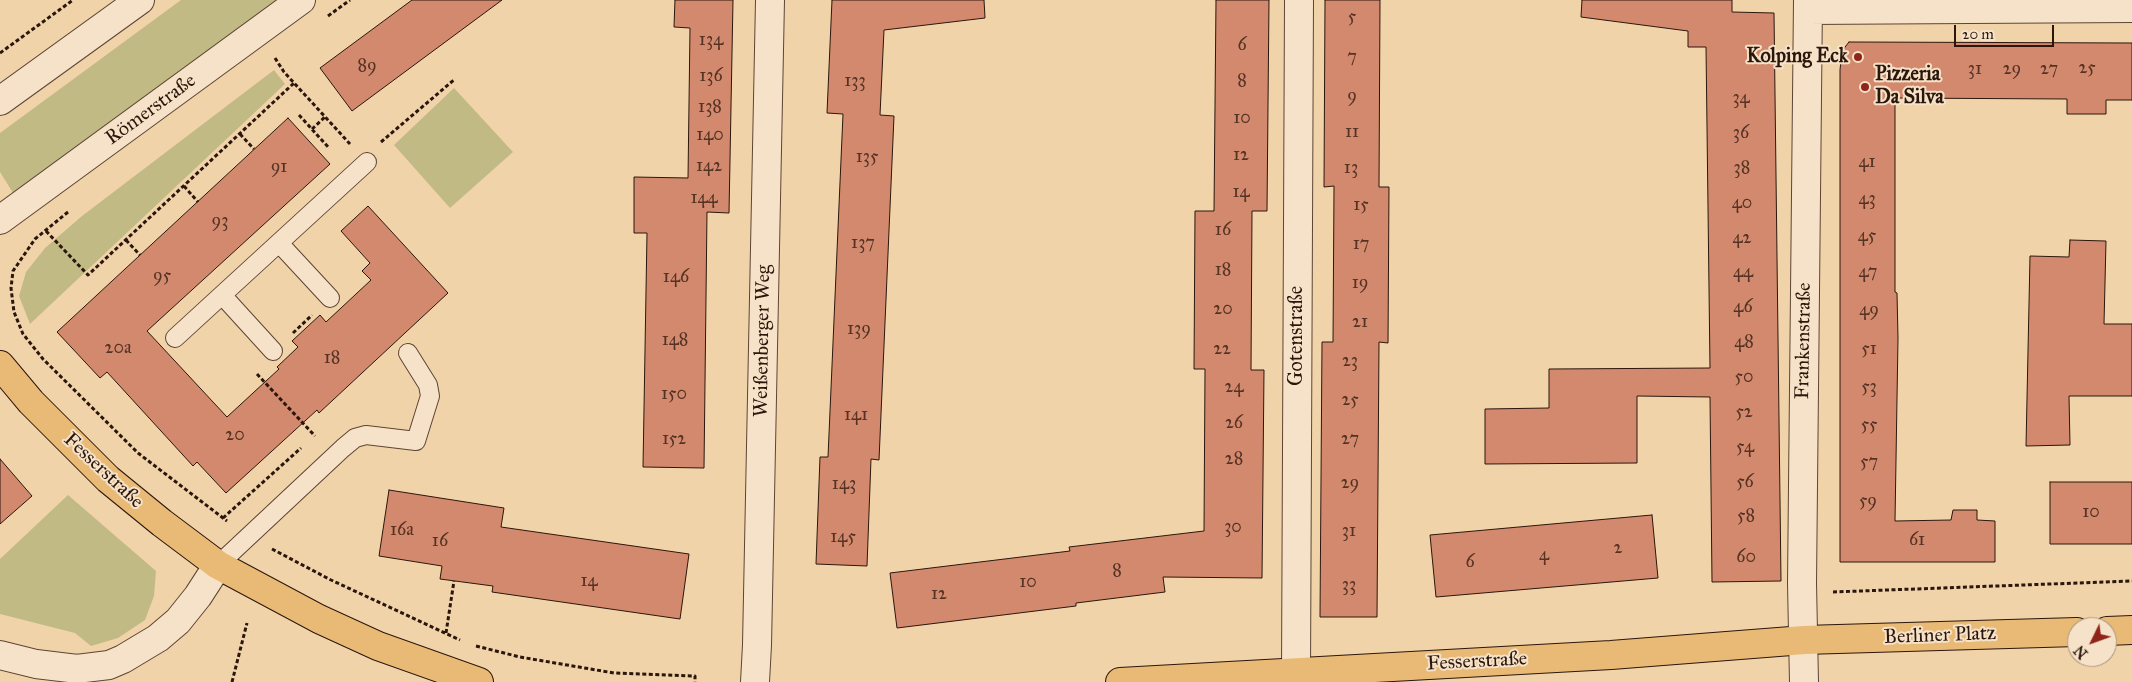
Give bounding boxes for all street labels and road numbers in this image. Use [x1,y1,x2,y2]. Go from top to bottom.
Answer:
street label: Römerstraße [101,69,201,151]
street label: Weißenberger Weg [750,265,776,417]
street label: Frankenstraße [1791,282,1817,400]
street label: Gotenstraße [1285,286,1309,386]
street label: Fesserstraße [58,428,148,514]
street label: Berliner Platz [1883,622,1997,650]
street label: Fesserstraße [1426,647,1528,677]

